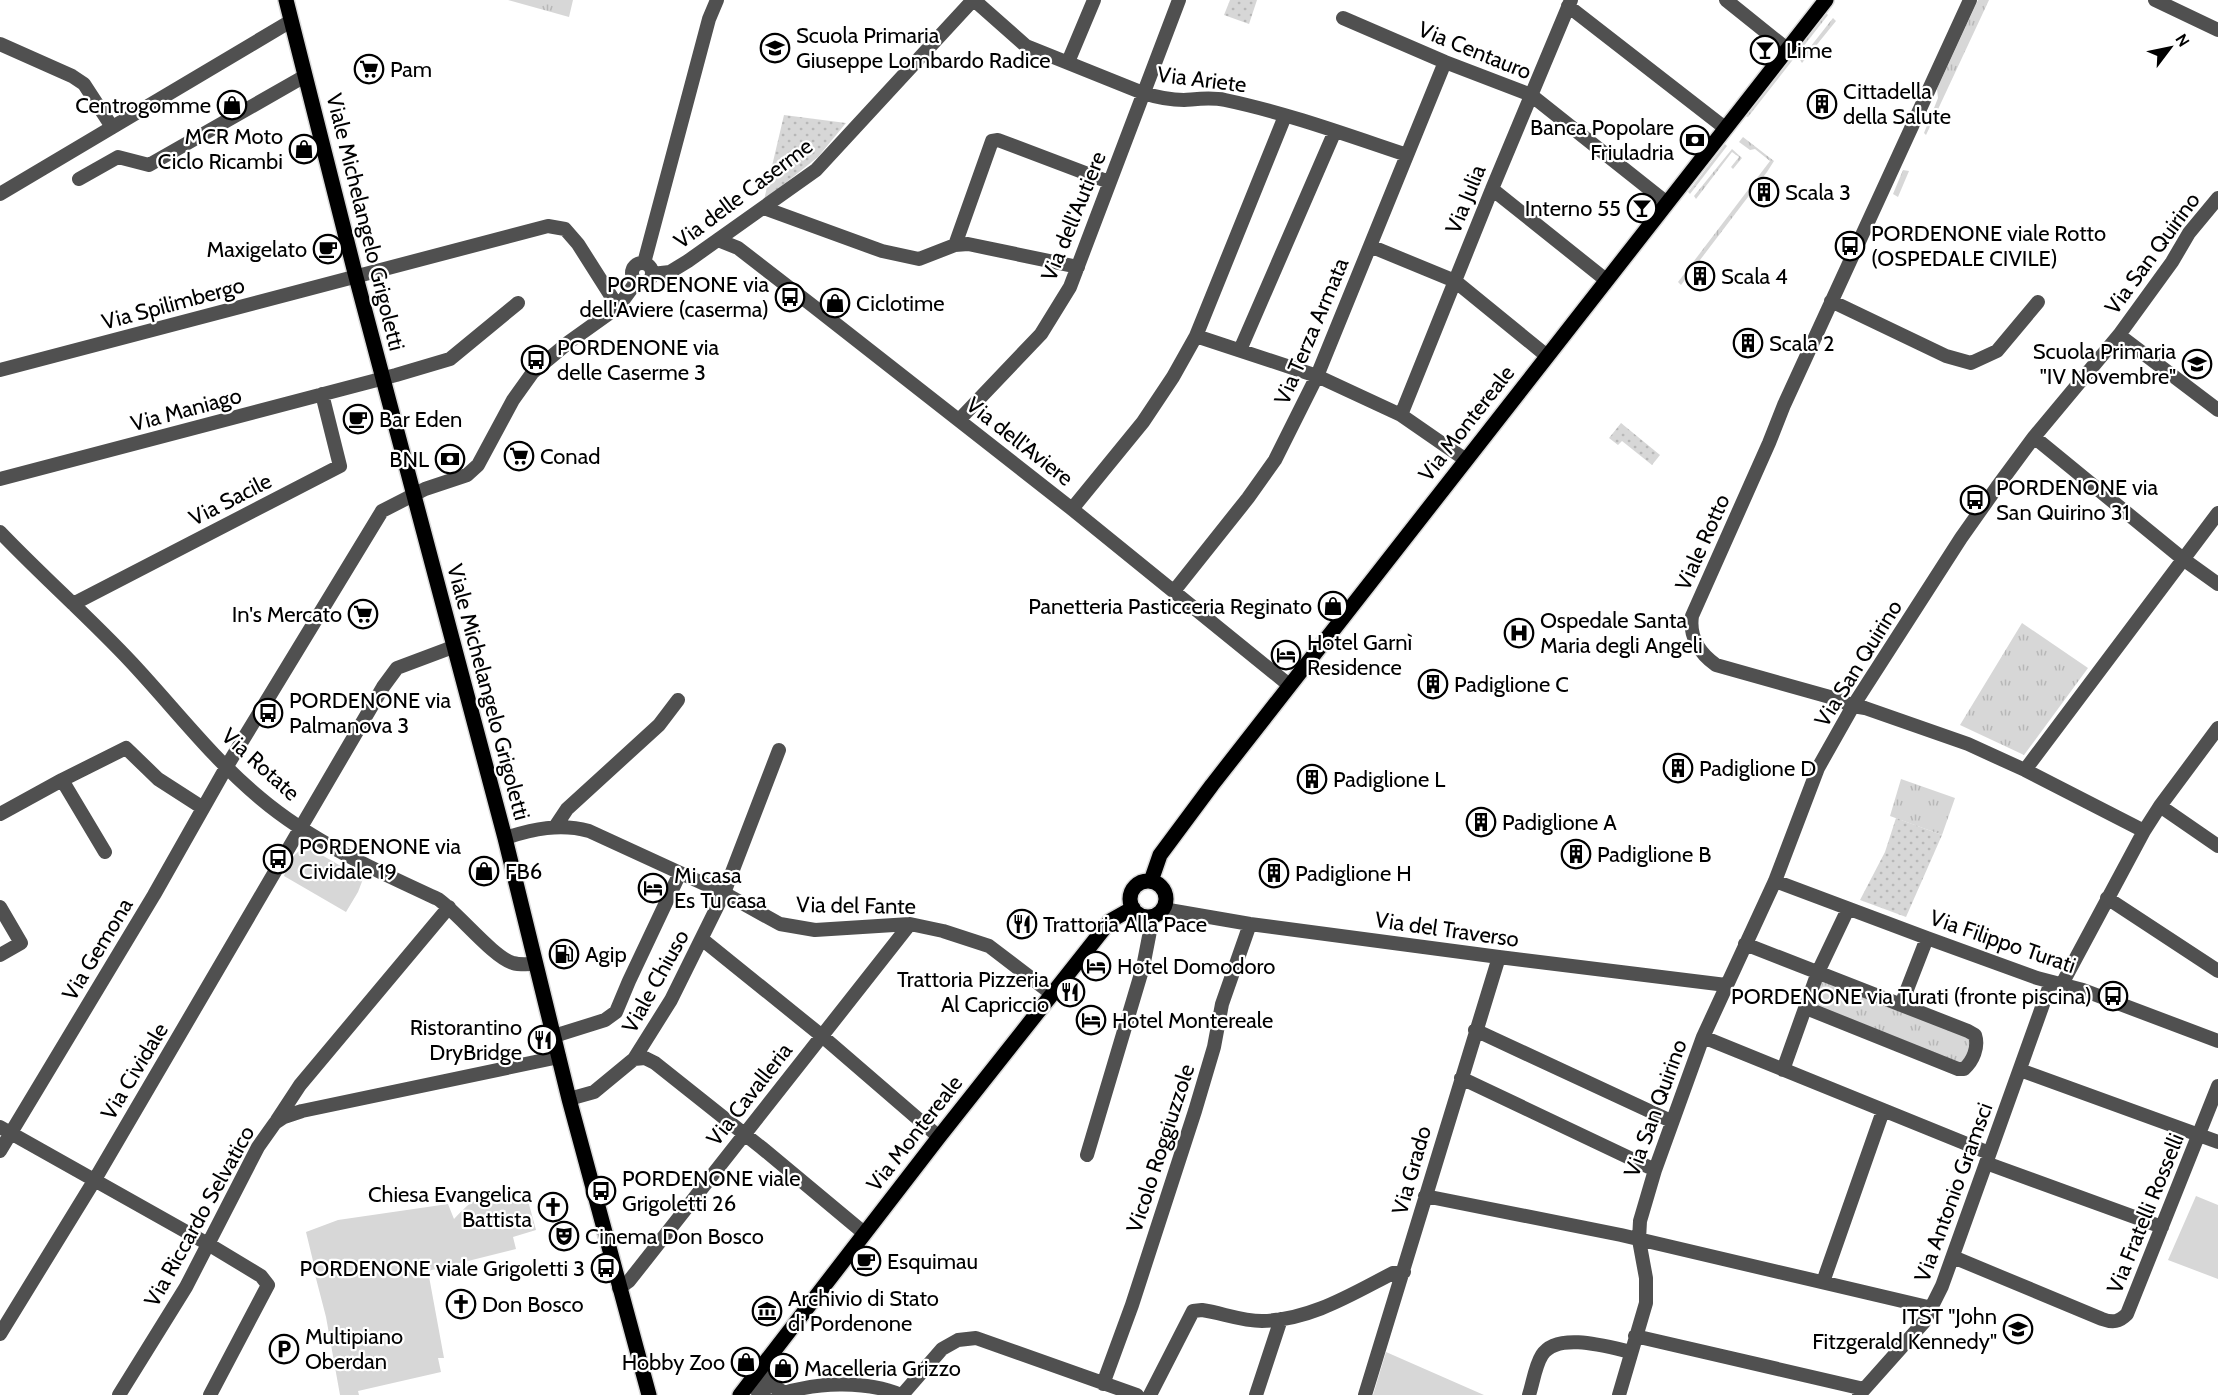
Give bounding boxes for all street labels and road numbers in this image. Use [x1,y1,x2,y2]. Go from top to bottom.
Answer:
street label: Via Centauro [1414,16,1535,85]
street label: Via Ariete [1156,61,1248,98]
street label: Viale Michelangelo Grigoletti [320,91,411,353]
street label: Via delle Caserme [669,133,818,254]
street label: Via dell'Autiere [1035,148,1112,285]
street label: Via Julia [1439,160,1492,238]
street label: Via San Quirino [2099,187,2206,320]
street label: Via Terza Armata [1268,253,1355,409]
street label: Via Spilimbergo [99,271,247,336]
street label: Via Montereale [1413,360,1520,487]
street label: Via Maniago [128,382,244,437]
street label: Via dell'Aviere [961,391,1079,492]
street label: Via Sacile [184,467,276,532]
street label: Viale Rotto [1669,490,1736,595]
street label: Viale Michelangelo Grigoletti [441,561,536,823]
street label: Via San Quirino [1809,595,1908,732]
street label: Via Rotate [216,722,305,806]
street label: Via del Fante [796,891,916,920]
street label: Via Gemona [56,893,139,1005]
street label: Via Filippo Turati [1926,904,2079,979]
street label: Via del Traverso [1373,906,1521,953]
street label: Viale Chiuso [616,925,695,1038]
street label: Via Cividale [95,1018,174,1125]
street label: Via San Quirino [1618,1036,1693,1181]
street label: Via Cavalleria [701,1037,798,1151]
street label: Vicolo Roggiuzzole [1121,1061,1200,1236]
street label: Via Montereale [861,1070,968,1197]
street label: Via Antonio Gramsci [1909,1099,1998,1285]
street label: Via Riccardo Selvatico [138,1121,260,1311]
street label: Via Grado [1386,1123,1437,1218]
street label: Via Fratelli Rosselli [2101,1129,2190,1297]

